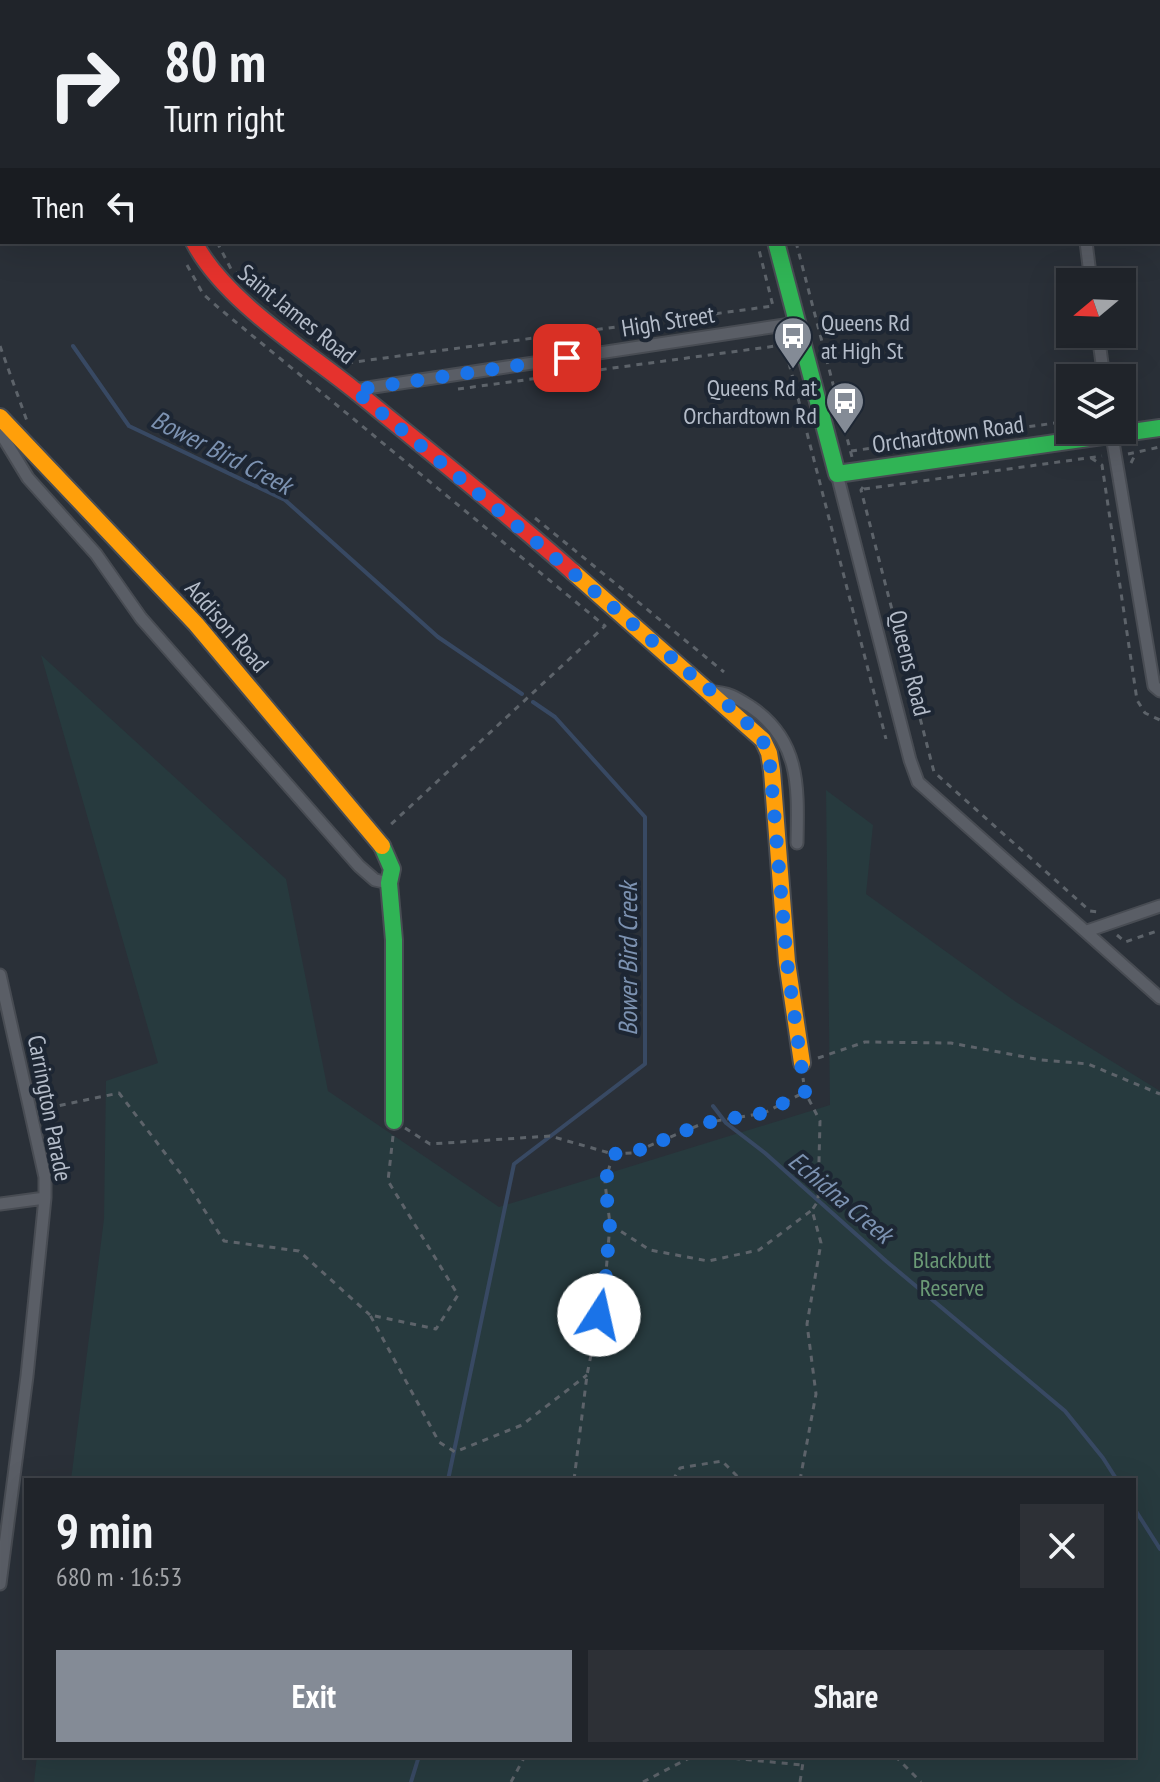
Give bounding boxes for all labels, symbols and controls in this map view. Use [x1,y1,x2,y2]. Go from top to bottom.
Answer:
text: 80 m [164,25,266,97]
icon: right [32,32,136,136]
text: Turn right [164,95,285,142]
icon: left [100,184,144,228]
text: Then [32,187,84,226]
street label: Saint James Road [232,257,362,371]
north arrow [1056,268,1136,348]
map controls [1056,268,1136,444]
street label: High Street [619,298,717,344]
place label: Queens Rd at High St [821,307,910,366]
bus stop icon: Queens Rd at High St [772,315,814,370]
pin [533,324,601,392]
icon: arrive [545,336,589,380]
button: layers [1056,364,1136,444]
place label: Queens Rd at Orchardtown Rd [683,372,817,431]
bus stop icon: Queens Rd at Orchardtown Rd [824,380,866,435]
water label: Bower Bird Creek [146,402,300,503]
street label: Orchardtown Road [870,408,1026,460]
street label: Addison Road [178,573,276,679]
street label: Queens Road [882,607,938,719]
water label: Bower Bird Creek [611,879,644,1036]
street label: Carrington Parade [21,1032,79,1184]
water label: Echidna Creek [782,1144,902,1252]
park label: Blackbutt Reserve [913,1244,992,1303]
position arrow [557,1273,641,1357]
text: 9 min [56,1499,153,1561]
button: close [1020,1504,1104,1588]
text: 680 m · 16:53 [56,1560,182,1593]
button: Exit [56,1650,572,1742]
button: Share [588,1650,1104,1742]

